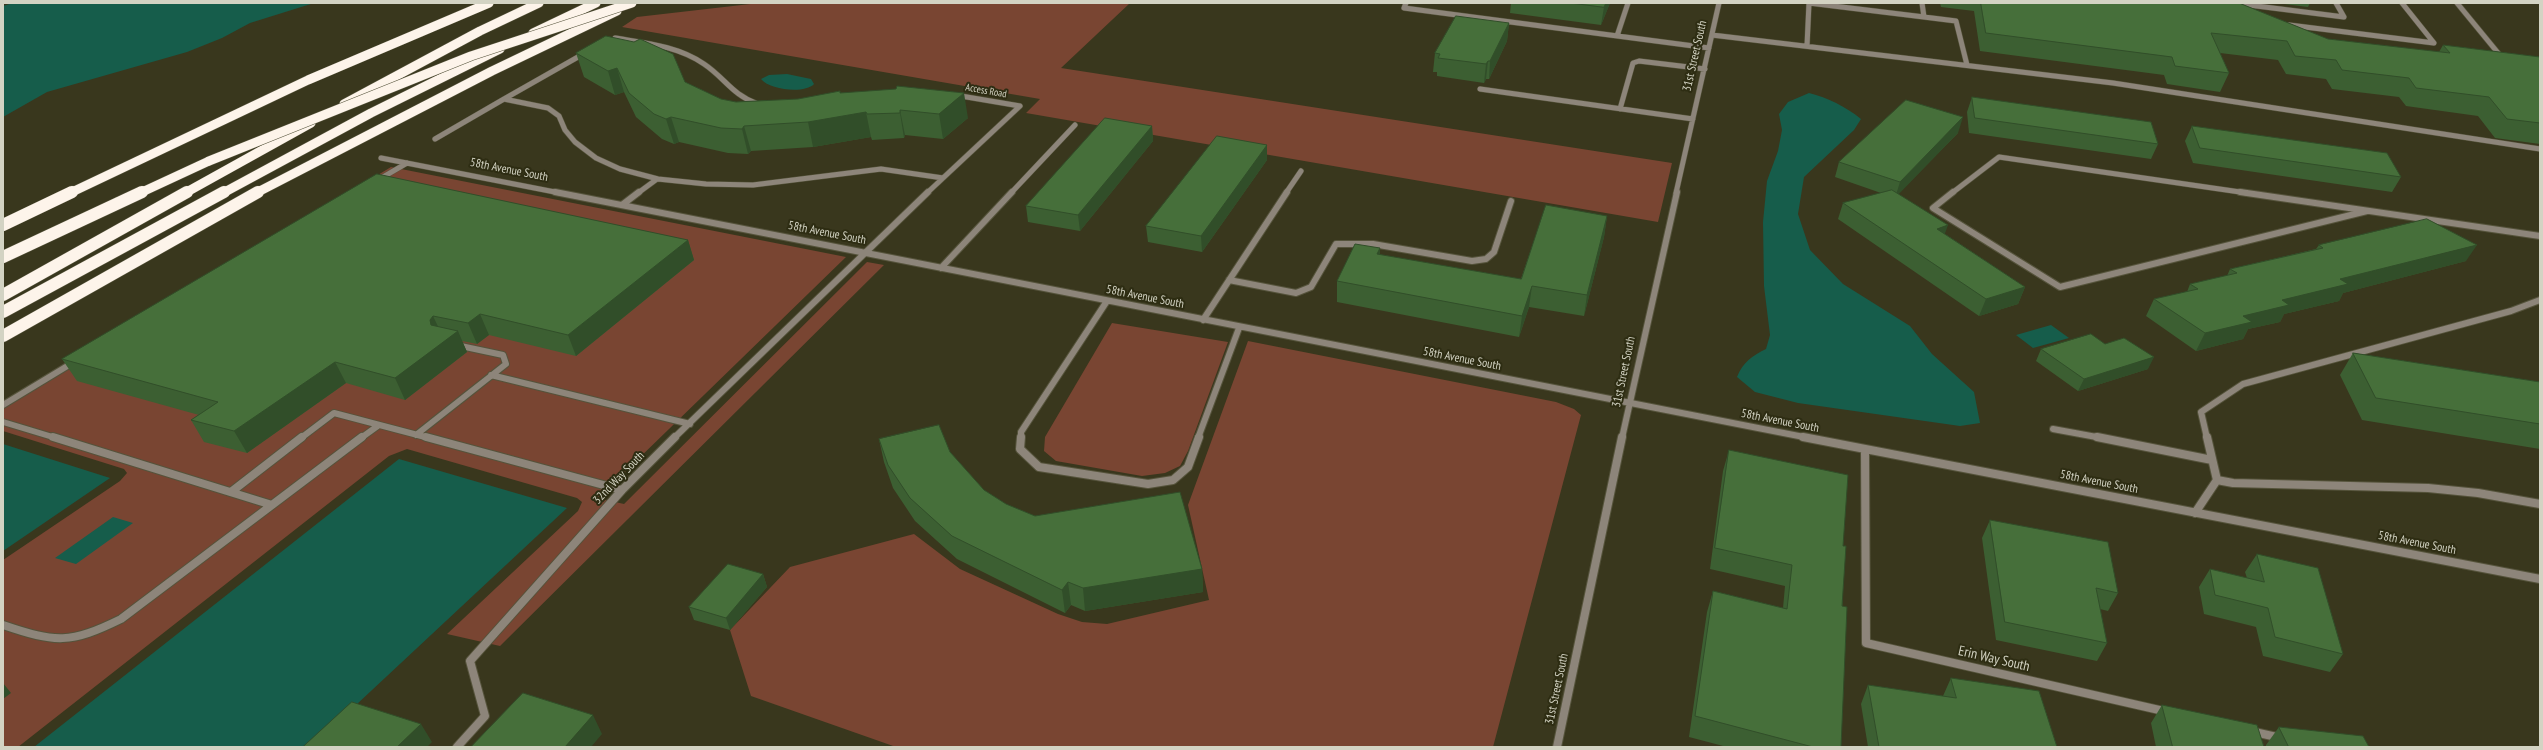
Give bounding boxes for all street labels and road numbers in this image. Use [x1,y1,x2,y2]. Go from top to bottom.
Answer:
street label: 31st Street South [1680,19,1710,93]
street label: Access Road [965,81,1007,101]
street label: 58th Avenue South [469,155,549,185]
street label: 58th Avenue South [787,218,867,248]
street label: 58th Avenue South [1105,282,1185,312]
street label: 31st Street South [1609,335,1639,409]
street label: 58th Avenue South [1422,344,1502,374]
street label: 58th Avenue South [1740,406,1820,436]
street label: 32nd Way South [590,449,648,507]
street label: 58th Avenue South [2059,467,2139,497]
street label: 58th Avenue South [2377,528,2457,558]
street label: Erin Way South [1957,643,2031,675]
street label: 31st Street South [1542,652,1572,726]

